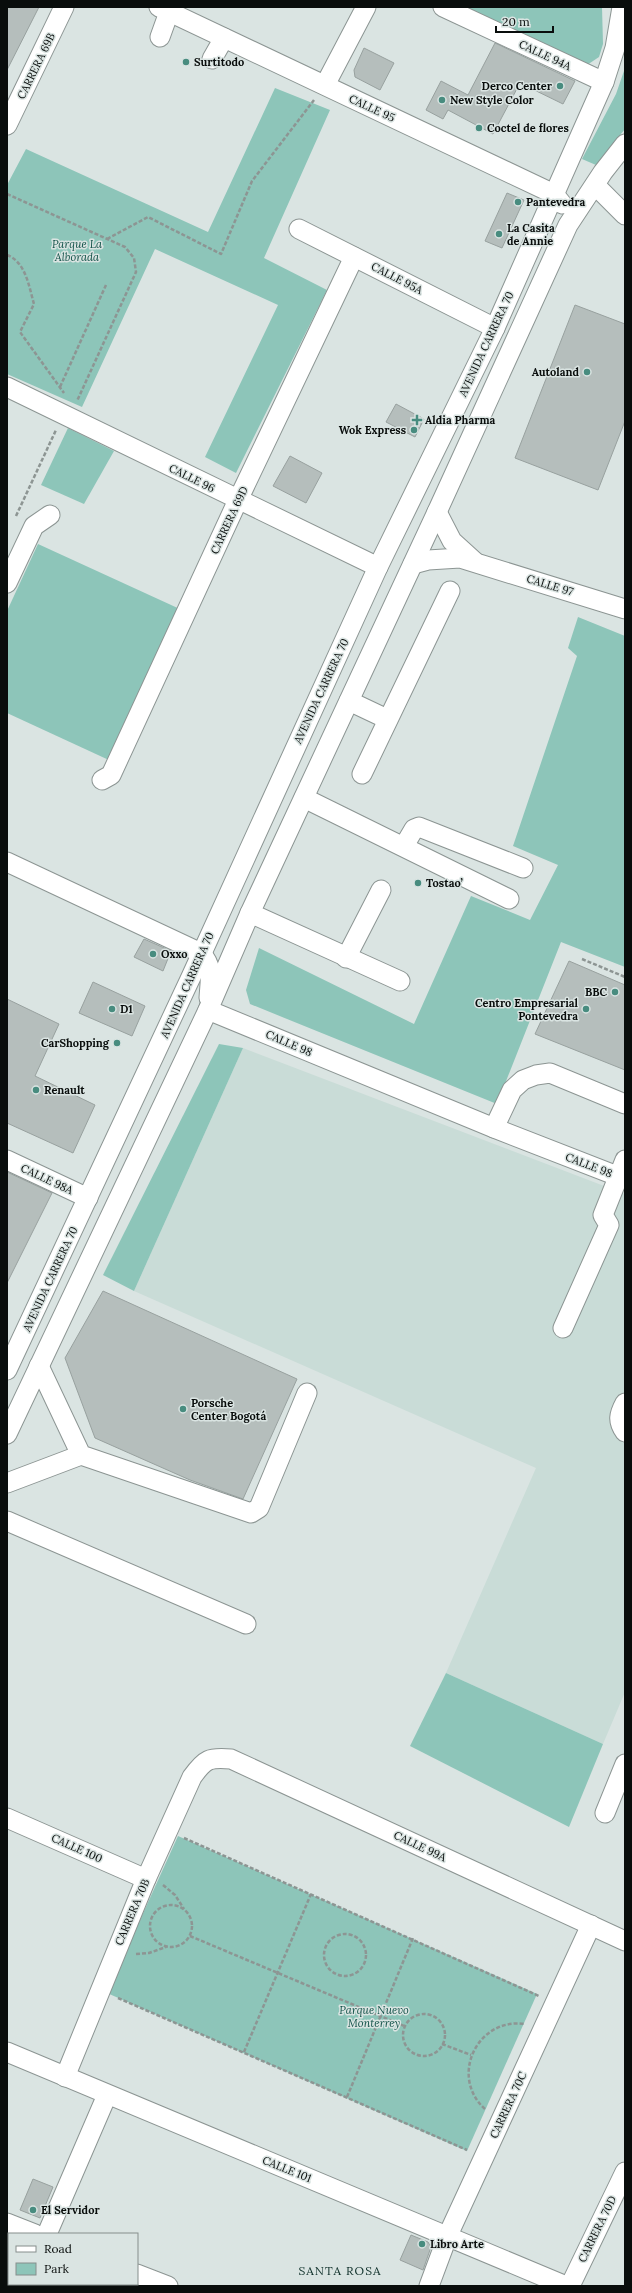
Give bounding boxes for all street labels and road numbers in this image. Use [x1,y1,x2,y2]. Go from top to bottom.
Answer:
street label: CARRERA 69B [14,30,58,101]
street label: CALLE 94A [517,37,574,74]
street label: CALLE 95 [347,91,397,125]
street label: CALLE 95A [369,259,426,297]
street label: AVENIDA CARRERA 70 [455,289,517,400]
street label: CALLE 96 [167,461,217,495]
street label: CARRERA 69D [207,484,251,556]
street label: CALLE 97 [525,571,575,599]
street label: AVENIDA CARRERA 70 [290,636,352,747]
street label: AVENIDA CARRERA 70 [157,930,217,1041]
street label: CALLE 98 [263,1027,315,1059]
street label: CALLE 98 [563,1150,615,1180]
street label: CALLE 98A [19,1161,76,1198]
street label: AVENIDA CARRERA 70 [19,1224,81,1335]
street label: CALLE 99A [391,1828,450,1865]
street label: CALLE 100 [49,1831,105,1866]
street label: CARRERA 70B [112,1876,152,1947]
street label: CARRERA 70C [486,2069,530,2141]
street label: CALLE 101 [260,2153,314,2185]
street label: CARRERA 70D [575,2193,619,2265]

